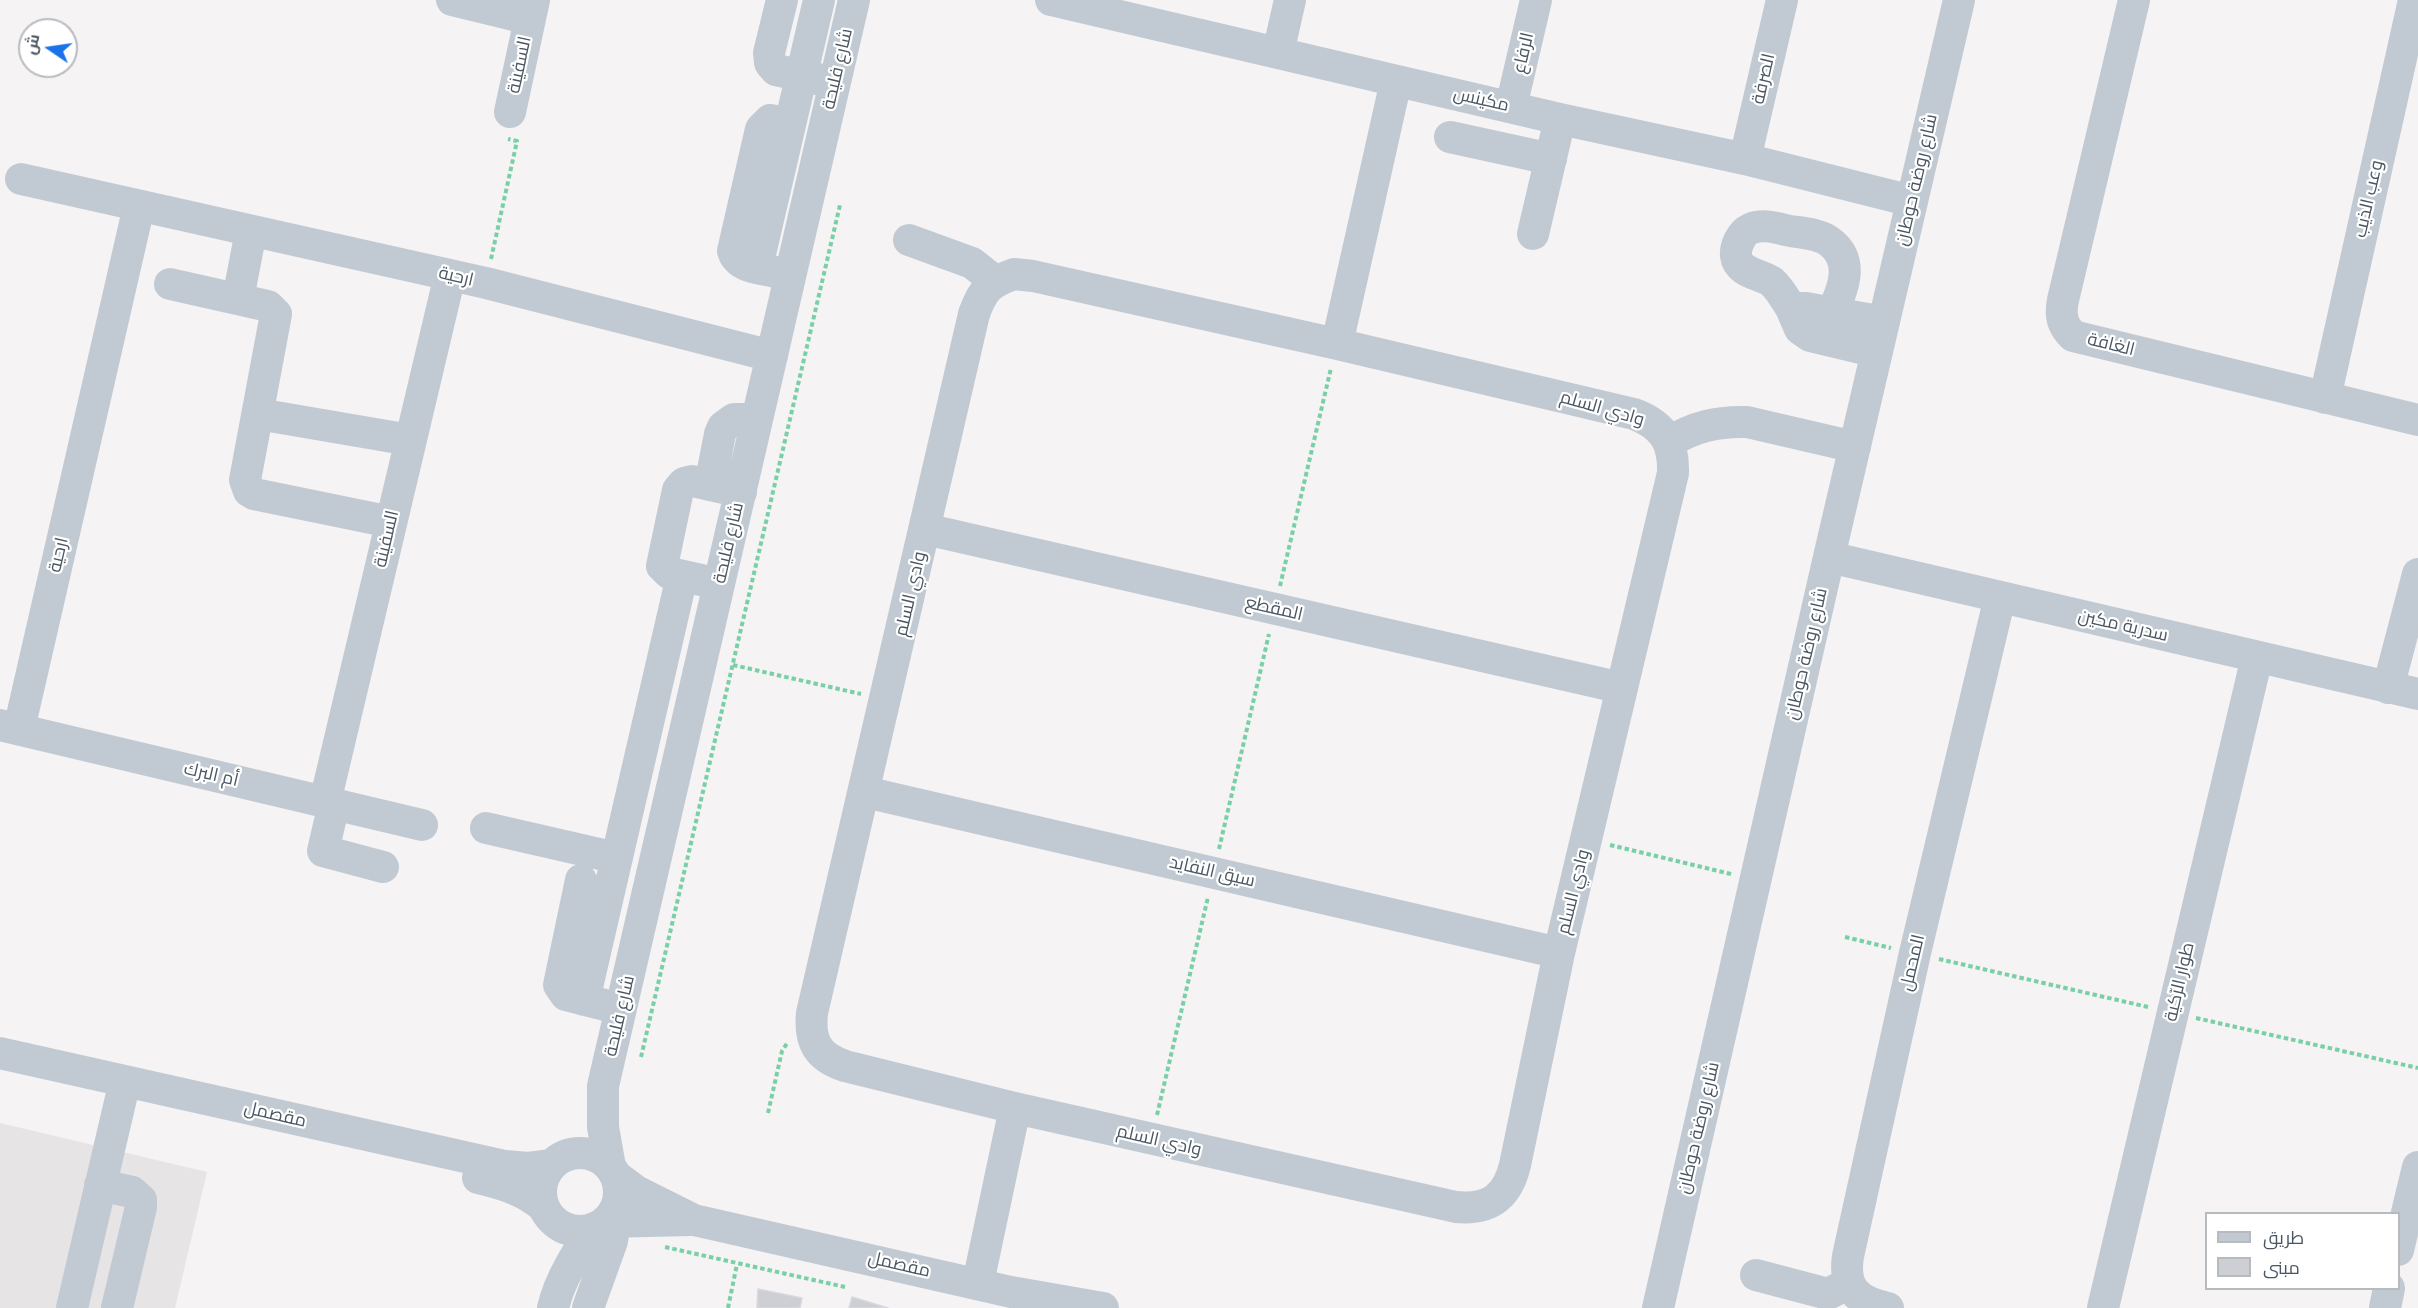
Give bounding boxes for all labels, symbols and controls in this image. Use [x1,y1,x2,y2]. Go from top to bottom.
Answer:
north arrow [18,18,78,78]
street label: شارع فليحة [818,26,858,112]
street label: الرفاع [1509,30,1539,76]
text: ش [19,32,44,57]
street label: السفينة [503,35,537,95]
street label: الصرفة [1748,52,1780,106]
street label: مكينس [1451,83,1511,117]
street label: شارع روضة حوطان [1891,112,1943,248]
street label: وعب الذيب [2350,158,2388,240]
street label: ارحية [436,263,476,291]
street label: الغافة [2085,329,2137,361]
street label: وادي السلم [1557,387,1647,431]
street label: شارع فليحة [709,500,749,586]
street label: السفينة [370,508,404,570]
street label: ارحية [45,535,73,575]
street label: وادي السلم [891,549,931,639]
street label: شارع روضة حوطان [1781,586,1833,722]
street label: المقطع [1243,592,1305,626]
street label: سدرية مكين [2076,605,2170,647]
street label: أم البرك [182,758,240,792]
street label: وادي السلم [1553,847,1595,937]
street label: سيق النفايد [1167,852,1257,892]
street label: المحمل [1896,933,1930,993]
street label: طوار الرّكية [2160,941,2200,1023]
street label: شارع فليحة [600,973,640,1059]
street label: شارع روضة حوطان [1673,1060,1725,1196]
street label: مقصمل [242,1097,308,1133]
street label: وادي السلم [1114,1121,1204,1161]
legend [2205,1212,2400,1290]
text: طريق [2263,1226,2304,1249]
street label: مقصمل [866,1247,932,1283]
text: مبنى [2263,1256,2300,1279]

